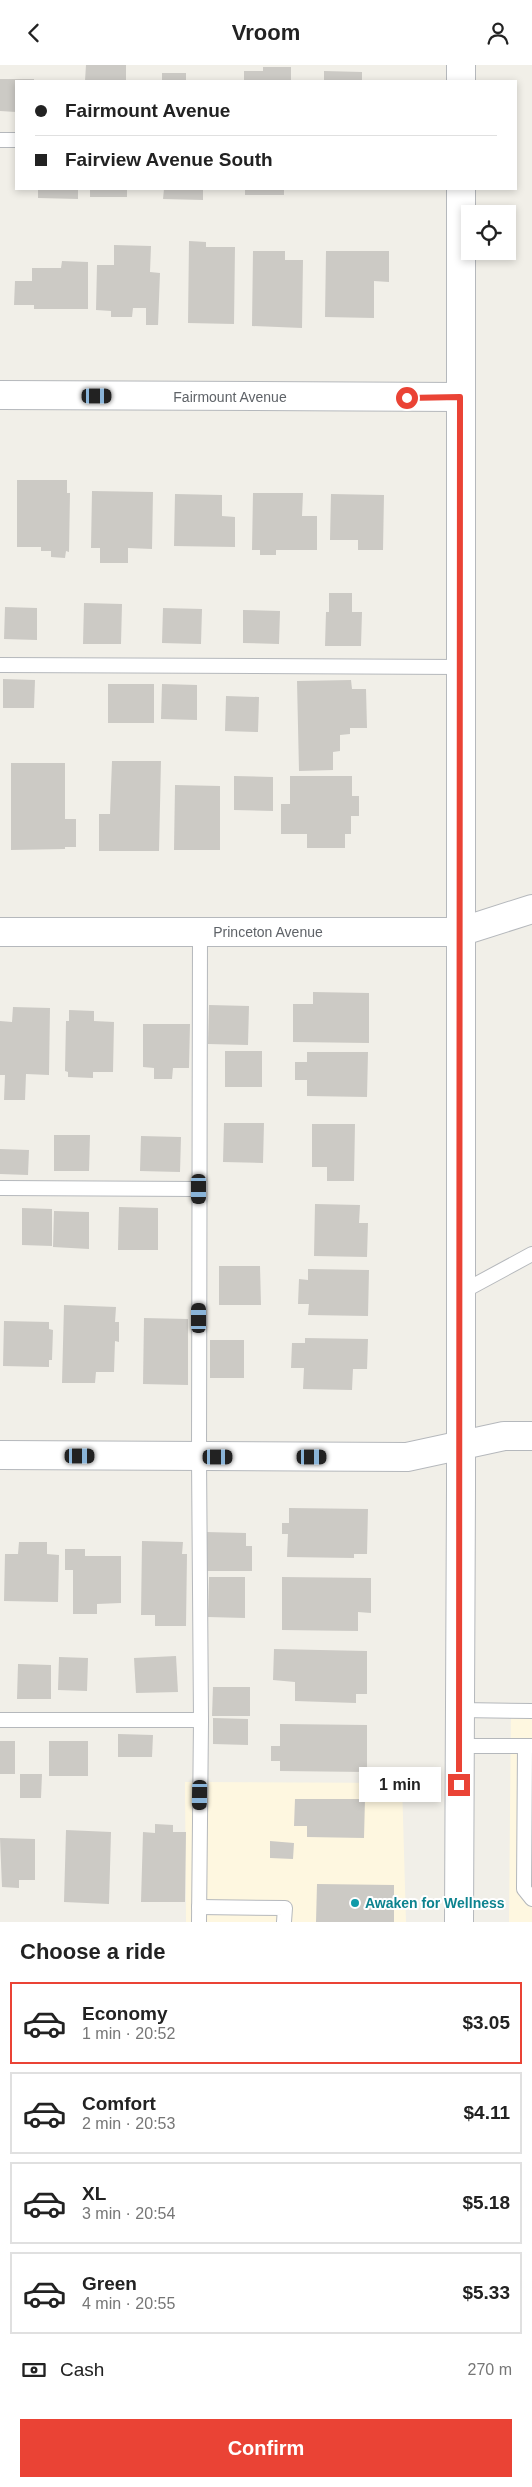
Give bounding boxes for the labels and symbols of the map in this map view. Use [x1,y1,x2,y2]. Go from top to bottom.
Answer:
route start [396,387,418,409]
car [82,389,112,404]
street label: Fairmount Avenue [173,389,287,405]
street label: Princeton Avenue [213,924,323,940]
car [191,1174,206,1204]
car [191,1303,206,1333]
car [65,1449,95,1464]
car [203,1450,233,1465]
car [297,1450,327,1465]
callout: 1 min [359,1767,442,1803]
route end [448,1774,470,1796]
car [192,1780,207,1810]
place label: Awaken for Wellness [365,1895,505,1911]
marker: Awaken for Wellness [349,1897,361,1909]

